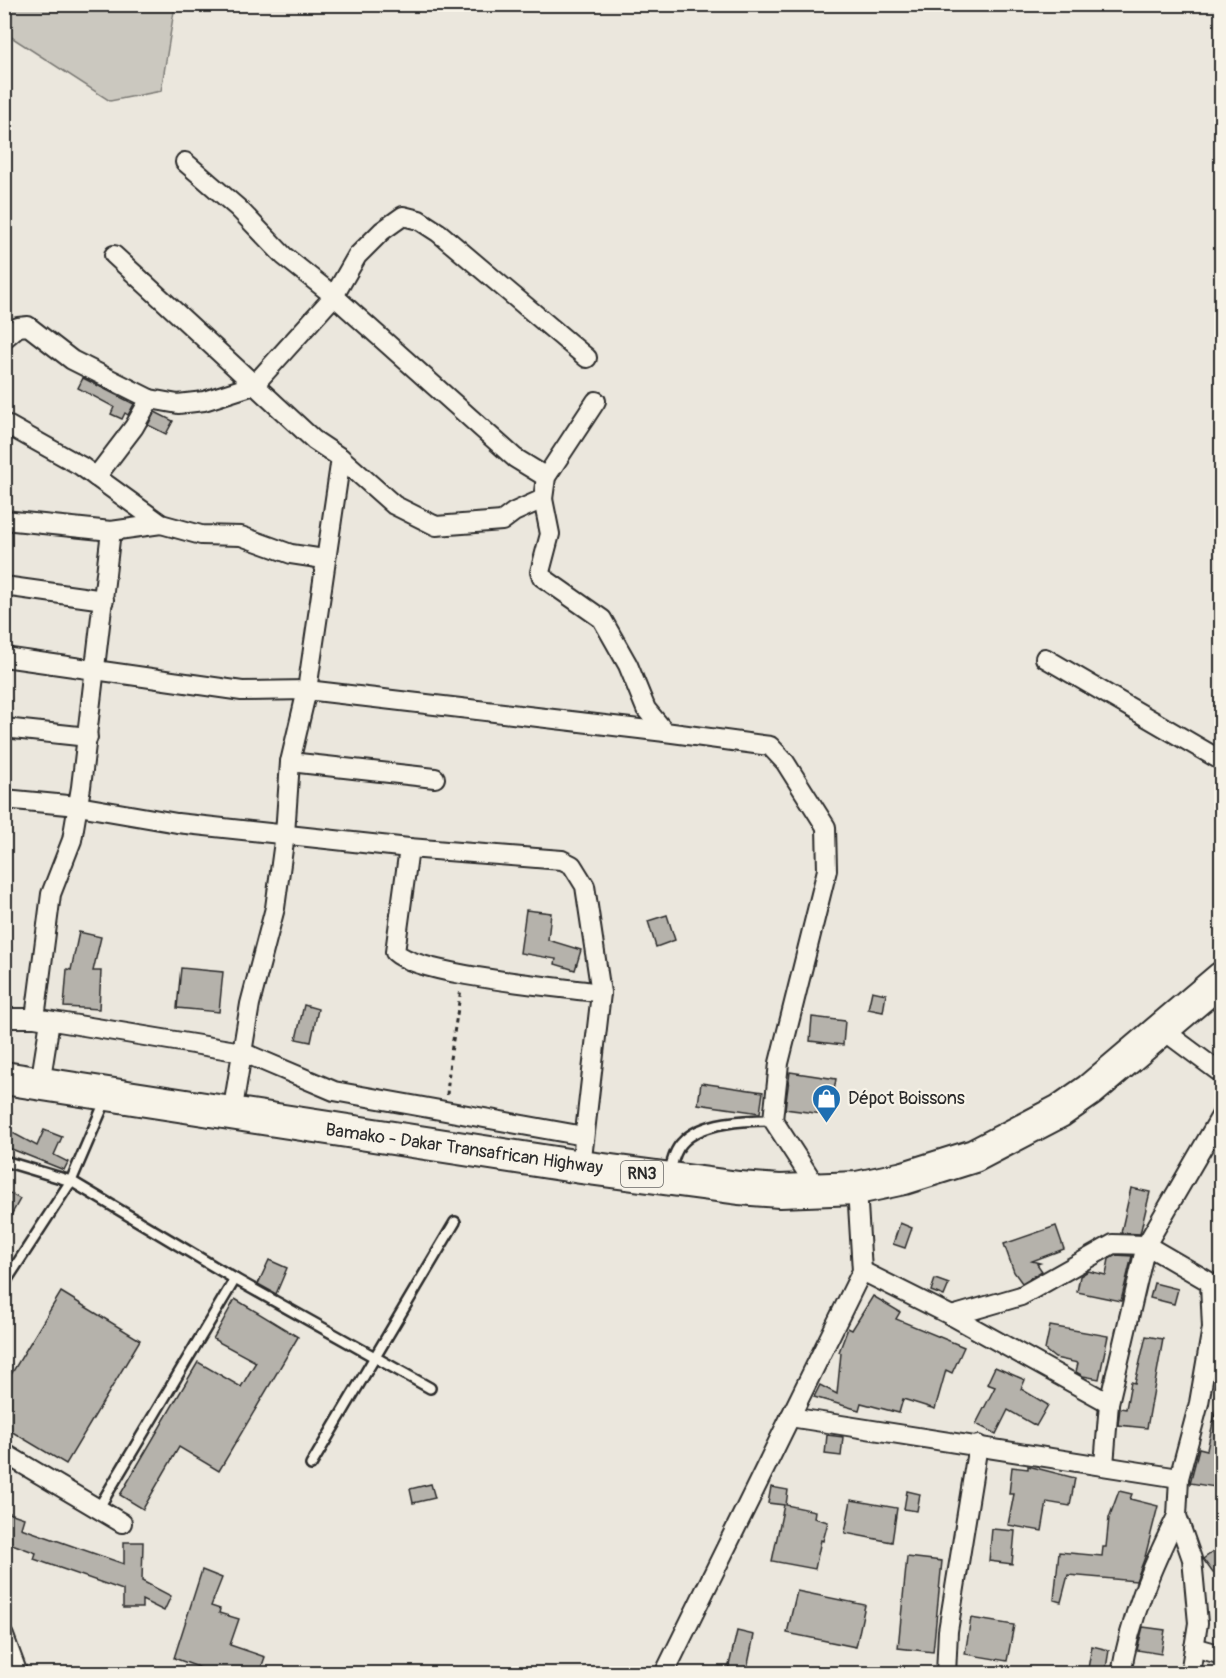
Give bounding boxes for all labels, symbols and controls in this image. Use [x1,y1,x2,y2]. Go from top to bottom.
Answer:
shop icon: Dépot Boissons [811,1082,843,1124]
place label: Dépot Boissons [848,1087,965,1110]
street label: Bamako - Dakar Transafrican Highway [324,1118,604,1180]
road number: RN3 [621,1161,663,1187]

